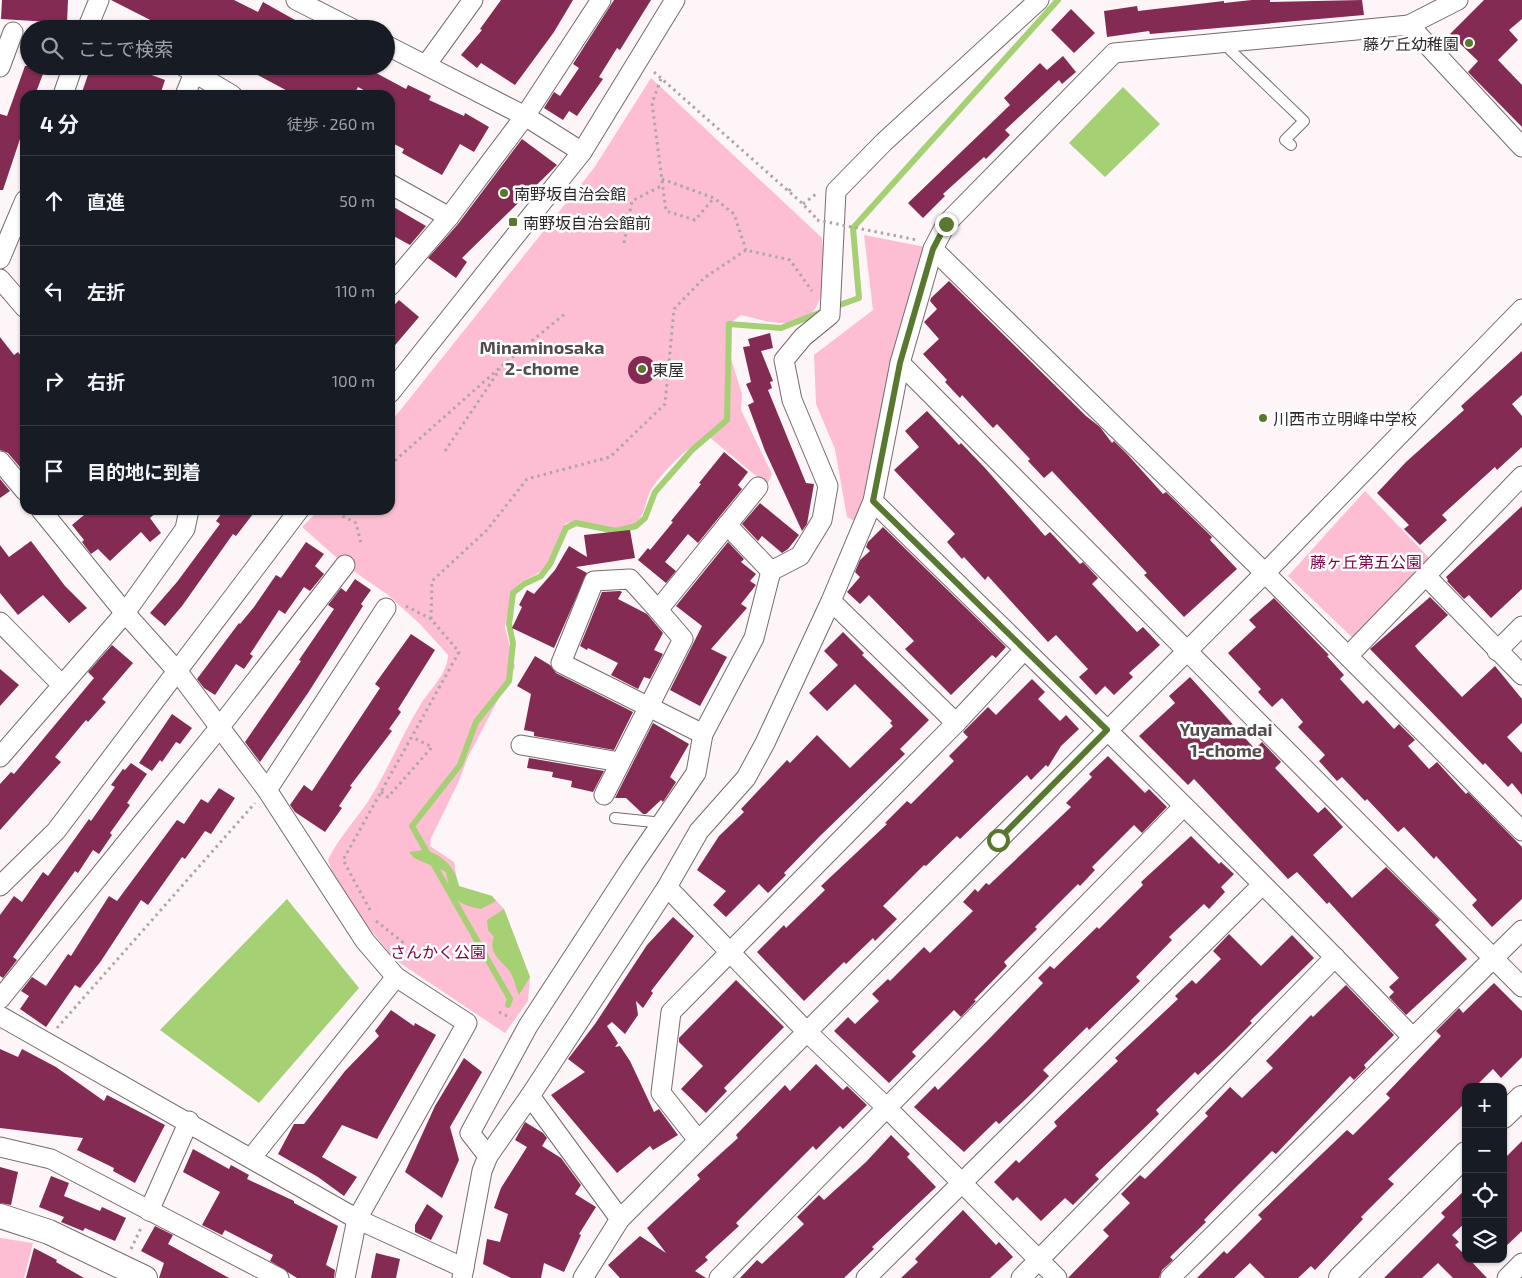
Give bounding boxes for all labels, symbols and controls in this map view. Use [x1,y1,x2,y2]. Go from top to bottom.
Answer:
search box [20,20,395,75]
icon: search [38,34,66,62]
place label: 藤ケ丘幼稚園 [1363,34,1459,53]
text: ここで検索 [78,37,173,60]
marker: 藤ケ丘幼稚園 [1463,37,1475,49]
text: 4 分 [40,111,79,136]
text: 徒歩 · 260 m [287,114,375,133]
place label: 南野坂自治会館 [514,184,626,203]
icon: ahead [40,187,68,215]
marker: 南野坂自治会館 [498,187,510,199]
text: 直進 [87,190,125,213]
text: 50 m [339,191,375,210]
place label: 南野坂自治会館前 [523,213,651,232]
route end [935,213,958,236]
marker: 南野坂自治会館前 [507,216,519,228]
icon: left [40,277,68,305]
text: 左折 [87,280,125,303]
text: 110 m [335,281,375,300]
district label: Minaminosaka 2-chome [480,336,604,379]
place label: 東屋 [652,360,684,379]
marker: 東屋 [636,363,648,375]
icon: right [40,367,68,395]
text: 右折 [87,370,125,393]
text: 100 m [332,371,375,390]
place label: 川西市立明峰中学校 [1273,409,1417,428]
marker: 川西市立明峰中学校 [1257,412,1269,424]
icon: arrive [40,457,68,485]
text: 目的地に到着 [87,460,201,483]
park label: 藤ヶ丘第五公園 [1310,552,1422,571]
district label: Yuyamadai 1-chome [1179,718,1273,761]
route start [987,829,1010,852]
park label: さんかく公園 [390,942,486,961]
map controls [1462,1083,1507,1263]
button: + [1462,1083,1507,1128]
button: − [1462,1128,1507,1173]
button: locate [1462,1173,1507,1218]
button: layers [1462,1218,1507,1263]

